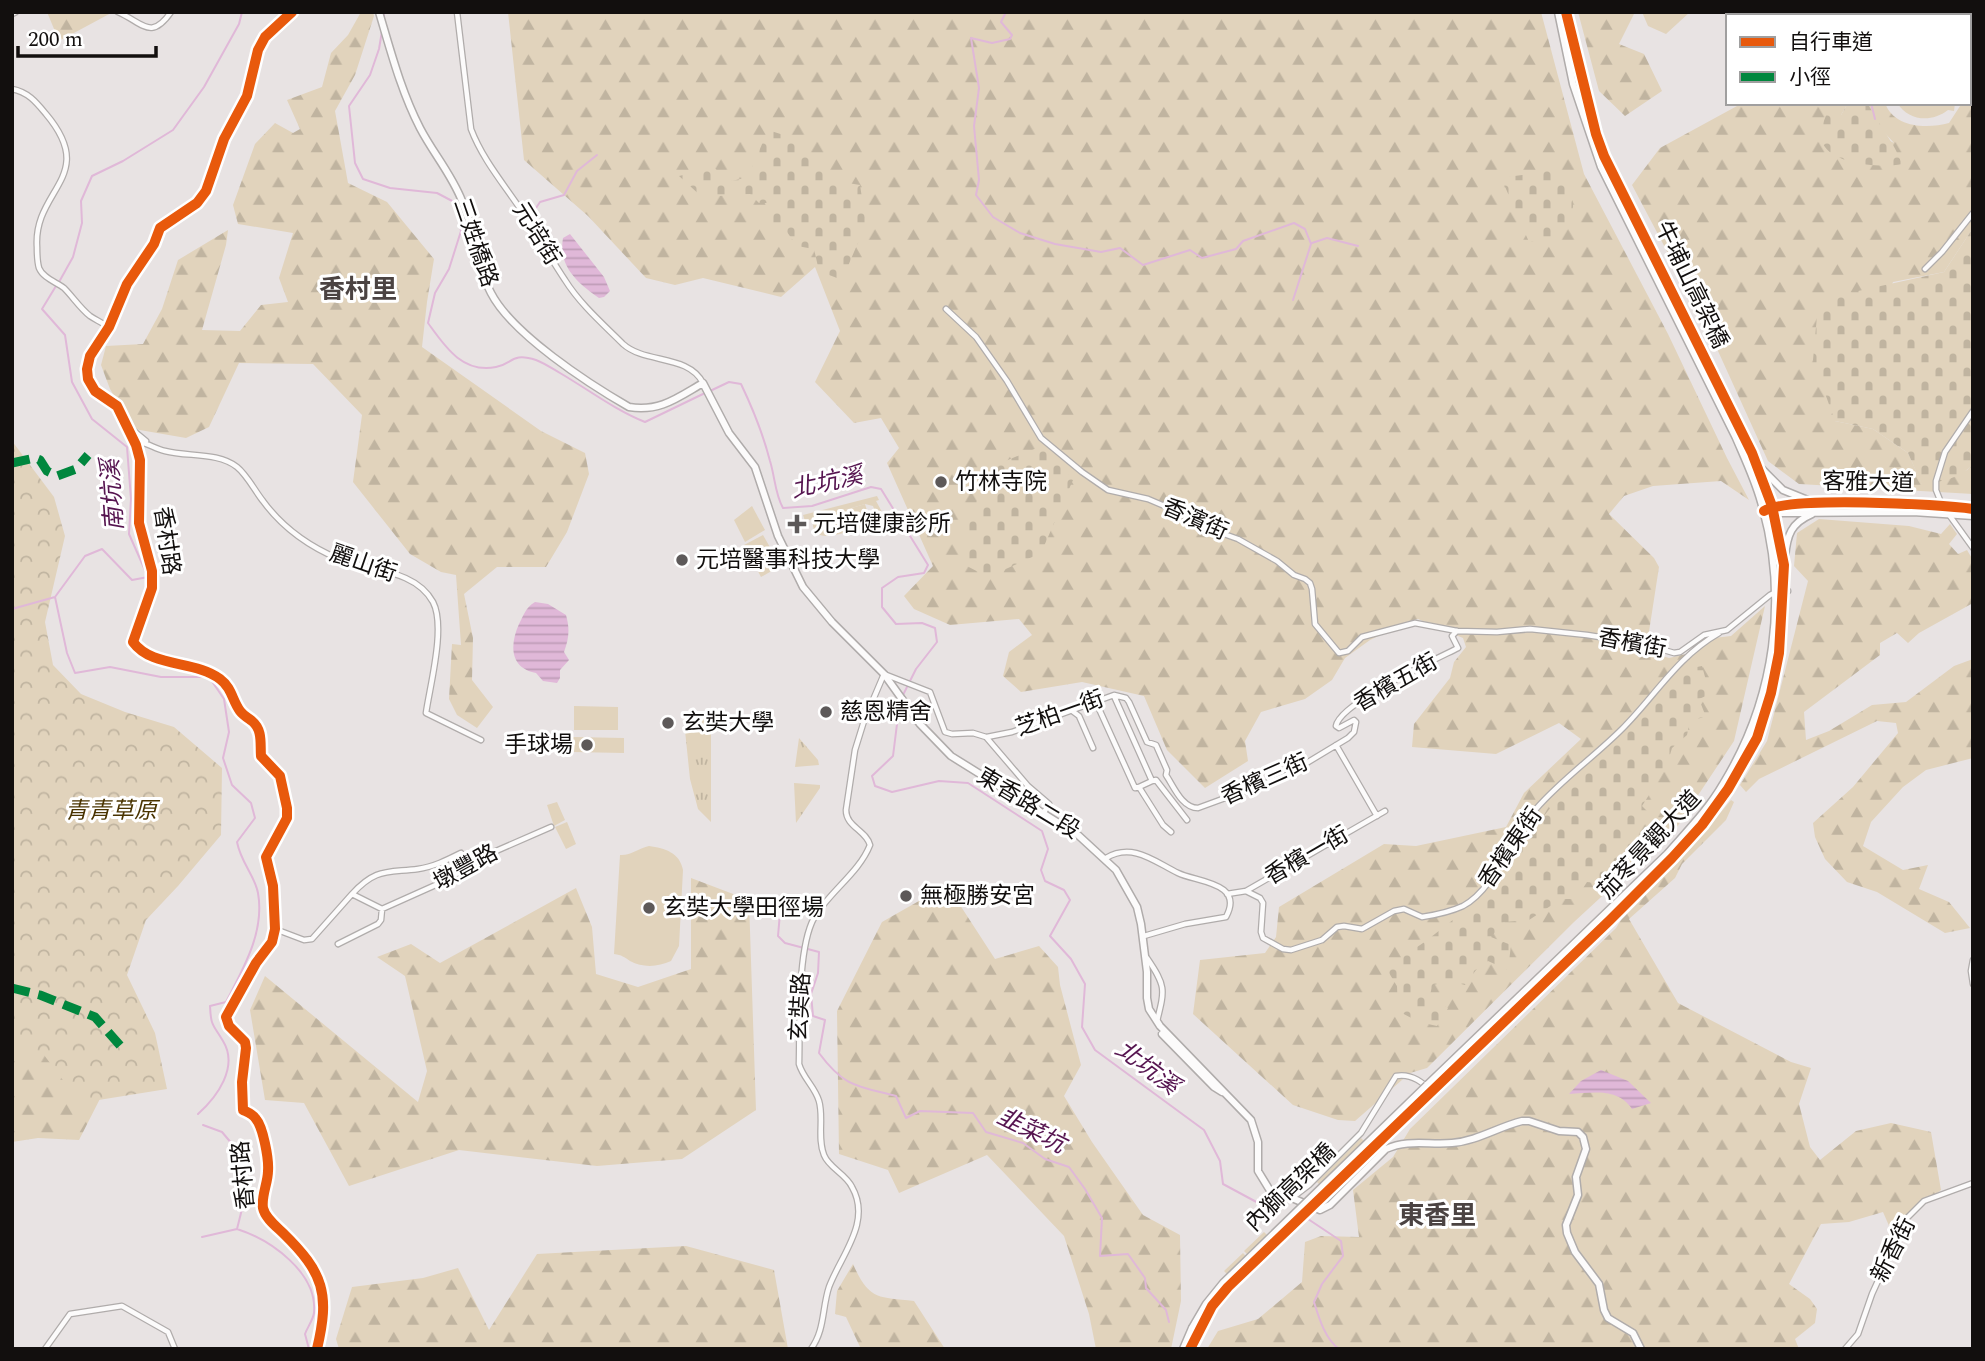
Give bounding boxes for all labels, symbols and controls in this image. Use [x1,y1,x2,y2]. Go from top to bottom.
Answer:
scale bar [18,14,156,58]
legend [1726,14,1971,105]
text: 200 m [28,24,83,56]
text: 自行車道 [1789,27,1873,59]
text: 小徑 [1789,62,1831,94]
street label: 三姓橋路 [443,194,507,292]
street label: 元培街 [503,195,569,273]
street label: 牛埔山高架橋 [1645,215,1737,355]
district label: 香村里 [319,270,397,310]
water label: 南坑溪 [92,455,133,532]
water label: 北坑溪 [788,457,869,508]
place label: 竹林寺院 [955,465,1047,500]
street label: 客雅大道 [1822,465,1914,501]
marker: 竹林寺院 [933,474,949,490]
street label: 香濱街 [1156,490,1234,550]
street label: 香村路 [144,504,188,578]
place label: 元培健康診所 [813,507,951,542]
marker: 元培健康診所 [787,514,807,534]
street label: 麗山街 [325,536,401,592]
place label: 元培醫事科技大學 [696,543,880,578]
marker: 元培醫事科技大學 [674,552,690,568]
street label: 香檳街 [1595,620,1669,668]
street label: 香檳五街 [1347,645,1445,721]
street label: 芝柏一街 [1011,682,1109,746]
place label: 慈恩精舍 [840,695,932,730]
marker: 慈恩精舍 [818,704,834,720]
place label: 玄奘大學 [682,706,774,741]
marker: 玄奘大學 [660,715,676,731]
place label: 手球場 [504,728,573,763]
marker: 手球場 [579,737,595,753]
street label: 香檳三街 [1216,745,1314,815]
street label: 東香路二段 [970,759,1086,849]
street label: 茄苳景觀大道 [1590,783,1710,907]
park label: 青青草原 [65,794,161,829]
street label: 香檳東街 [1470,800,1552,896]
street label: 香檳一街 [1258,818,1356,894]
street label: 墩豐路 [427,836,505,900]
place label: 無極勝安宮 [920,879,1035,914]
marker: 無極勝安宮 [898,888,914,904]
place label: 玄奘大學田徑場 [663,891,824,926]
marker: 玄奘大學田徑場 [641,900,657,916]
street label: 玄奘路 [782,972,820,1042]
water label: 北坑溪 [1107,1032,1189,1106]
water label: 韭菜坑 [991,1099,1074,1164]
street label: 內獅高架橋 [1237,1135,1345,1241]
street label: 香村路 [224,1139,264,1211]
district label: 東香里 [1398,1196,1476,1236]
street label: 新香街 [1863,1211,1925,1289]

